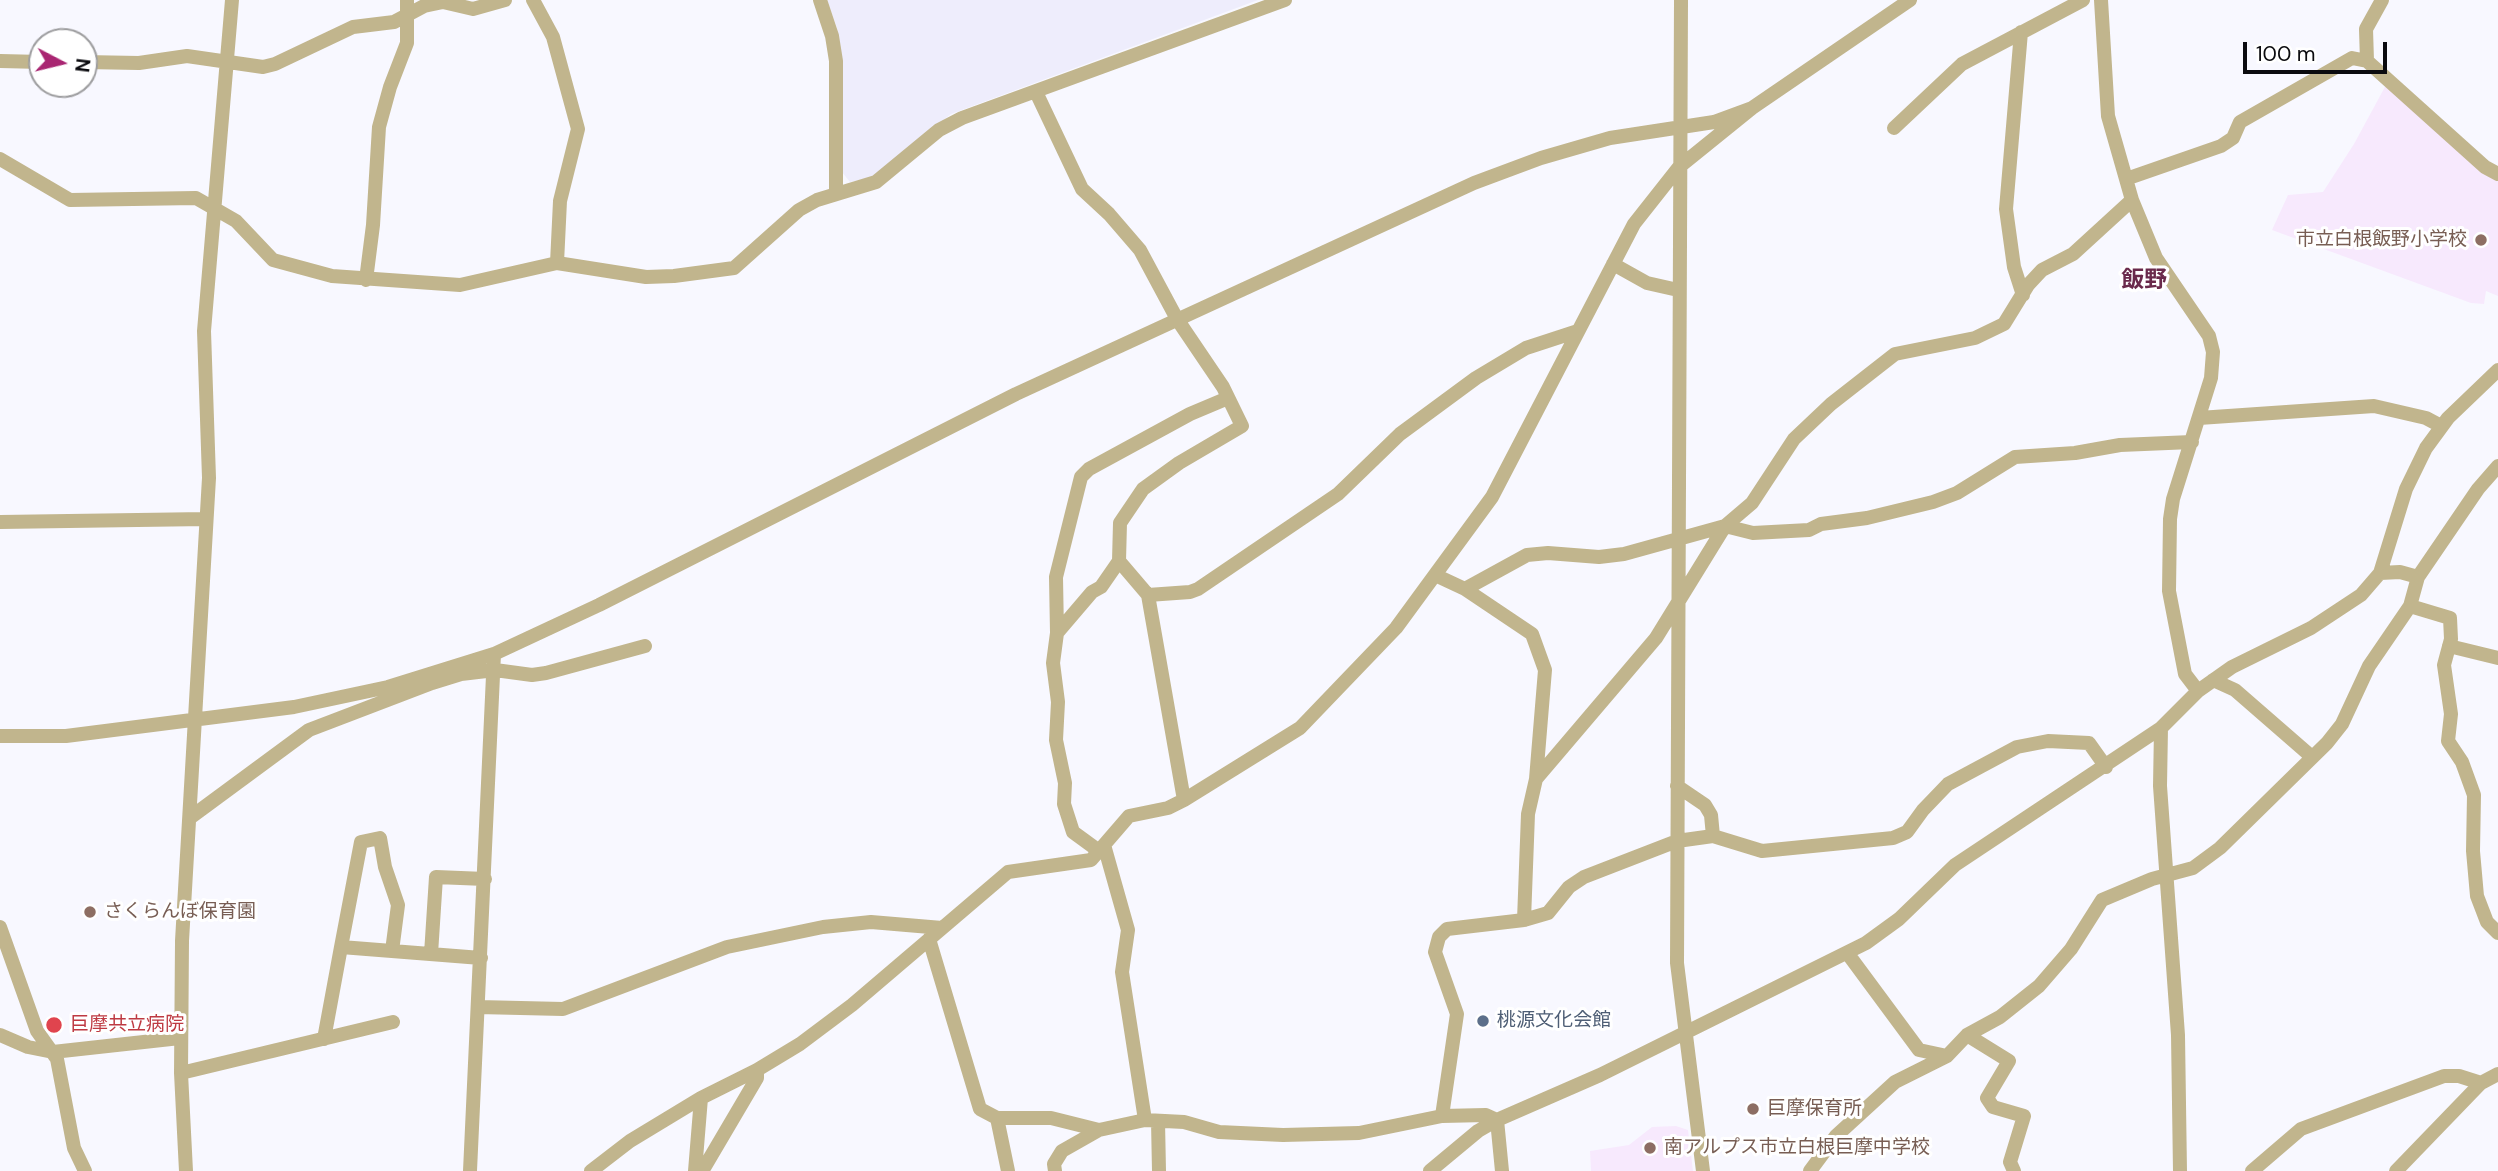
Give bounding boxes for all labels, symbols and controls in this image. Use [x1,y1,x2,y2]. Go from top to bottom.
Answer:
north arrow [28,28,98,98]
scale bar [2246,28,2390,72]
text: 100 m [2256,40,2316,68]
text: N [69,57,96,74]
place label: 市立白根飯野小学校 [2296,229,2467,251]
marker: 市立白根飯野小学校 [2473,232,2489,248]
district label: 飯野 [2121,267,2167,295]
place label: さくらんぼ保育園 [104,901,256,923]
marker: さくらんぼ保育園 [82,904,98,920]
place label: 桃源文化会館 [1497,1010,1611,1032]
marker: 桃源文化会館 [1475,1013,1491,1029]
place label: 巨摩共立病院 [70,1014,184,1036]
marker: 巨摩共立病院 [44,1015,64,1035]
place label: 巨摩保育所 [1767,1098,1862,1120]
marker: 巨摩保育所 [1745,1101,1761,1117]
place label: 南アルプス市立白根巨摩中学校 [1664,1137,1930,1159]
marker: 南アルプス市立白根巨摩中学校 [1642,1140,1658,1156]

